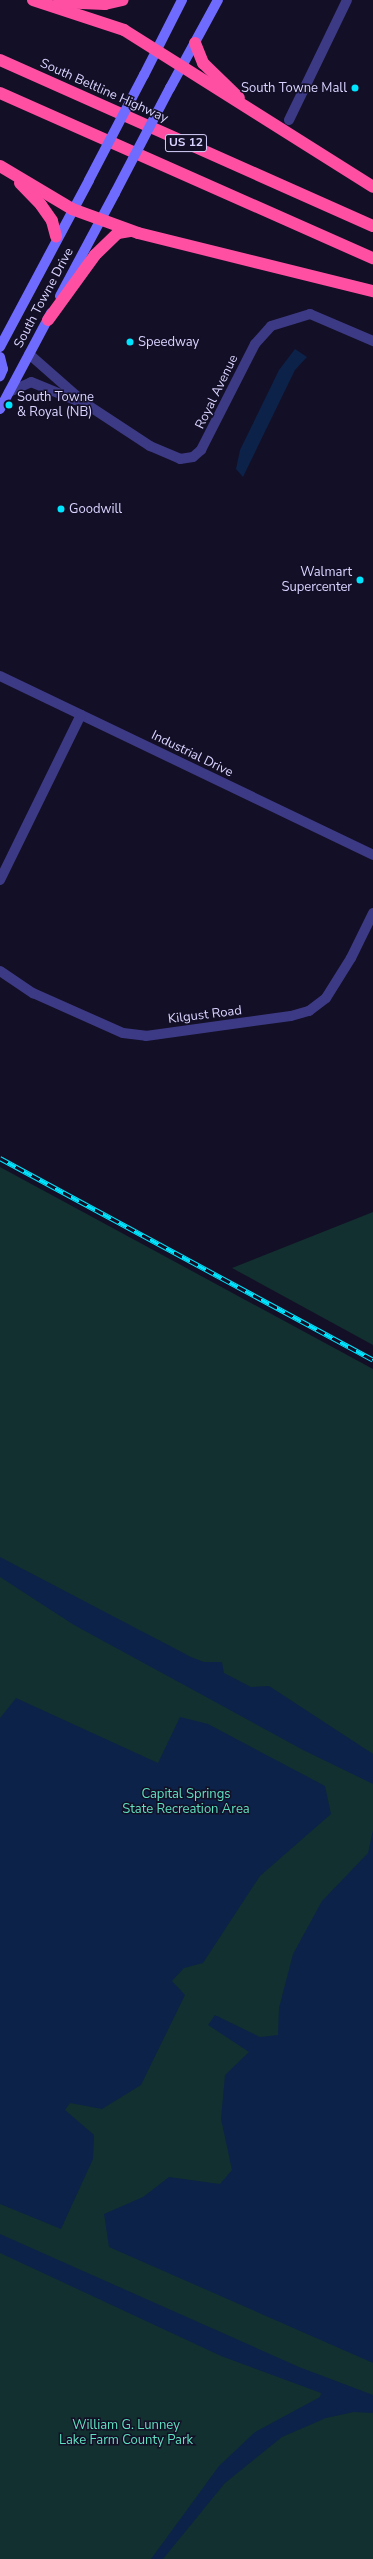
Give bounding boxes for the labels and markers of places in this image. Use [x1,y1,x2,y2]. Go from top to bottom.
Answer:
place label: South Towne Mall [241,80,347,96]
marker: South Towne Mall [350,83,360,93]
place label: Speedway [138,334,199,350]
marker: Speedway [125,337,135,347]
place label: South Towne & Royal (NB) [17,390,94,421]
marker: South Towne & Royal (NB) [4,400,14,410]
place label: Goodwill [69,501,122,517]
marker: Goodwill [56,504,66,514]
place label: Walmart Supercenter [281,565,352,596]
marker: Walmart Supercenter [355,575,365,585]

